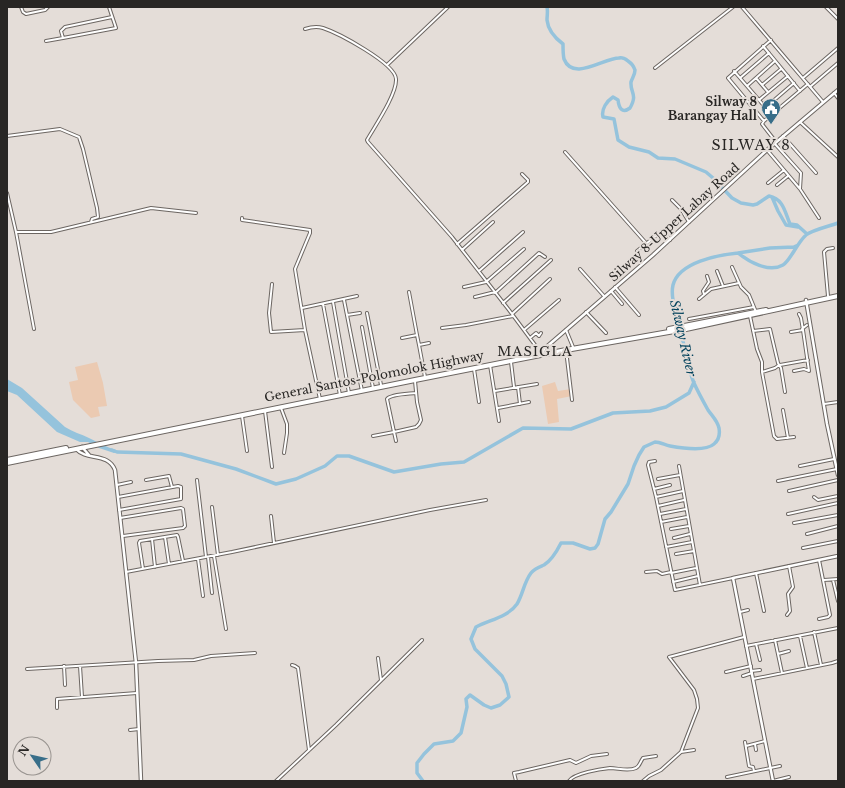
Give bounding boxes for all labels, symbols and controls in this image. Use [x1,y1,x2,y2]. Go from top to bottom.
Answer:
place label: Silway 8 Barangay Hall [668,94,758,123]
public building icon: Silway 8 Barangay Hall [760,97,782,125]
district label: SILWAY 8 [711,136,791,154]
street label: Silway 8-Upper Labay Road [606,160,742,284]
water label: Silway River [666,298,700,379]
district label: MASIGLA [497,343,573,360]
street label: General Santos-Polomolok Highway [263,347,485,405]
north arrow [12,736,52,776]
text: N [15,742,33,759]

